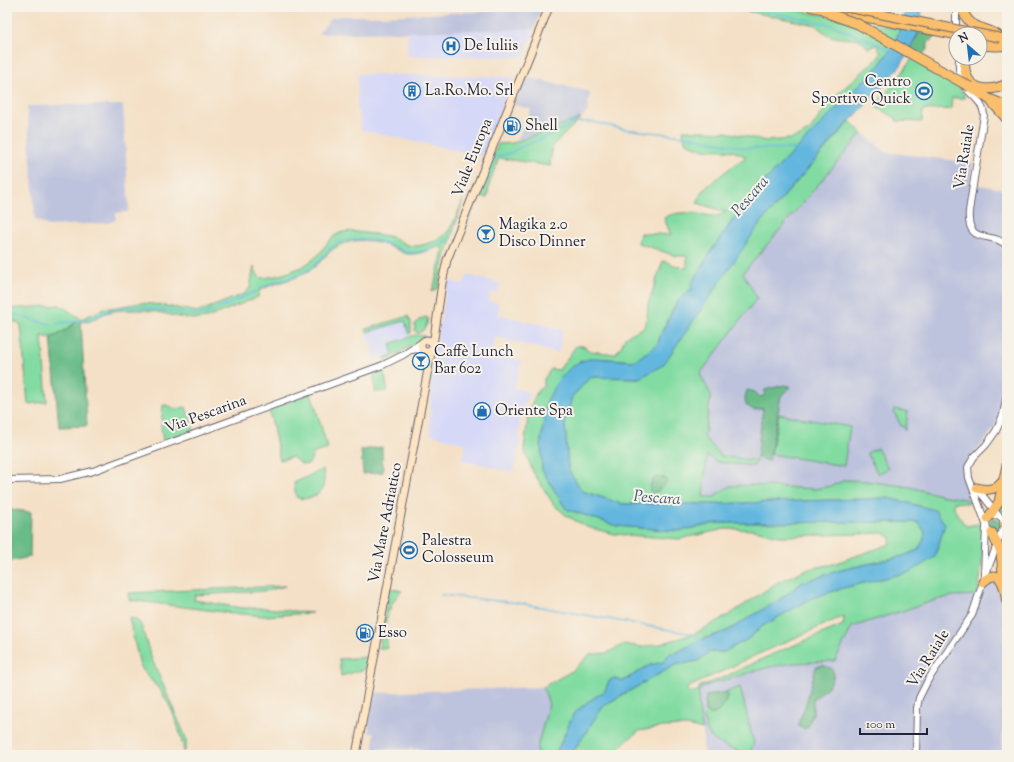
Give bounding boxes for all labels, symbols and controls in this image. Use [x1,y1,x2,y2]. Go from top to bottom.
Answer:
north arrow [948,26,988,66]
text: N [955,29,972,48]
hospital icon: De Iuliis [441,36,461,56]
place label: De Iuliis [464,36,518,57]
place label: Centro Sportivo Quick [811,72,911,110]
building icon: La.Ro.Mo. Srl [402,81,422,101]
place label: La.Ro.Mo. Srl [425,81,514,102]
sports icon: Centro Sportivo Quick [914,81,934,101]
street label: Viale Europa [448,115,498,201]
fuel station icon: Shell [502,116,522,136]
place label: Shell [525,116,558,137]
street label: Via Raiale [950,123,980,191]
water label: Pescara [727,172,775,222]
place label: Magika 2.0 Disco Dinner [499,215,586,253]
bar icon: Magika 2.0 Disco Dinner [476,224,496,244]
place label: Caffè Lunch Bar 602 [434,342,514,380]
bar icon: Caffè Lunch Bar 602 [411,351,431,371]
street label: Via Pescarina [162,390,250,439]
shop icon: Oriente Spa [472,401,492,421]
place label: Oriente Spa [495,401,573,422]
street label: Via Mare Adriatico [364,461,408,585]
water label: Pescara [633,486,681,512]
place label: Palestra Colosseum [422,531,494,569]
sports icon: Palestra Colosseum [399,540,419,560]
fuel station icon: Esso [355,623,375,643]
place label: Esso [378,623,407,644]
street label: Via Raiale [903,626,955,692]
scale bar [860,710,927,736]
text: 100 m [866,716,895,734]

